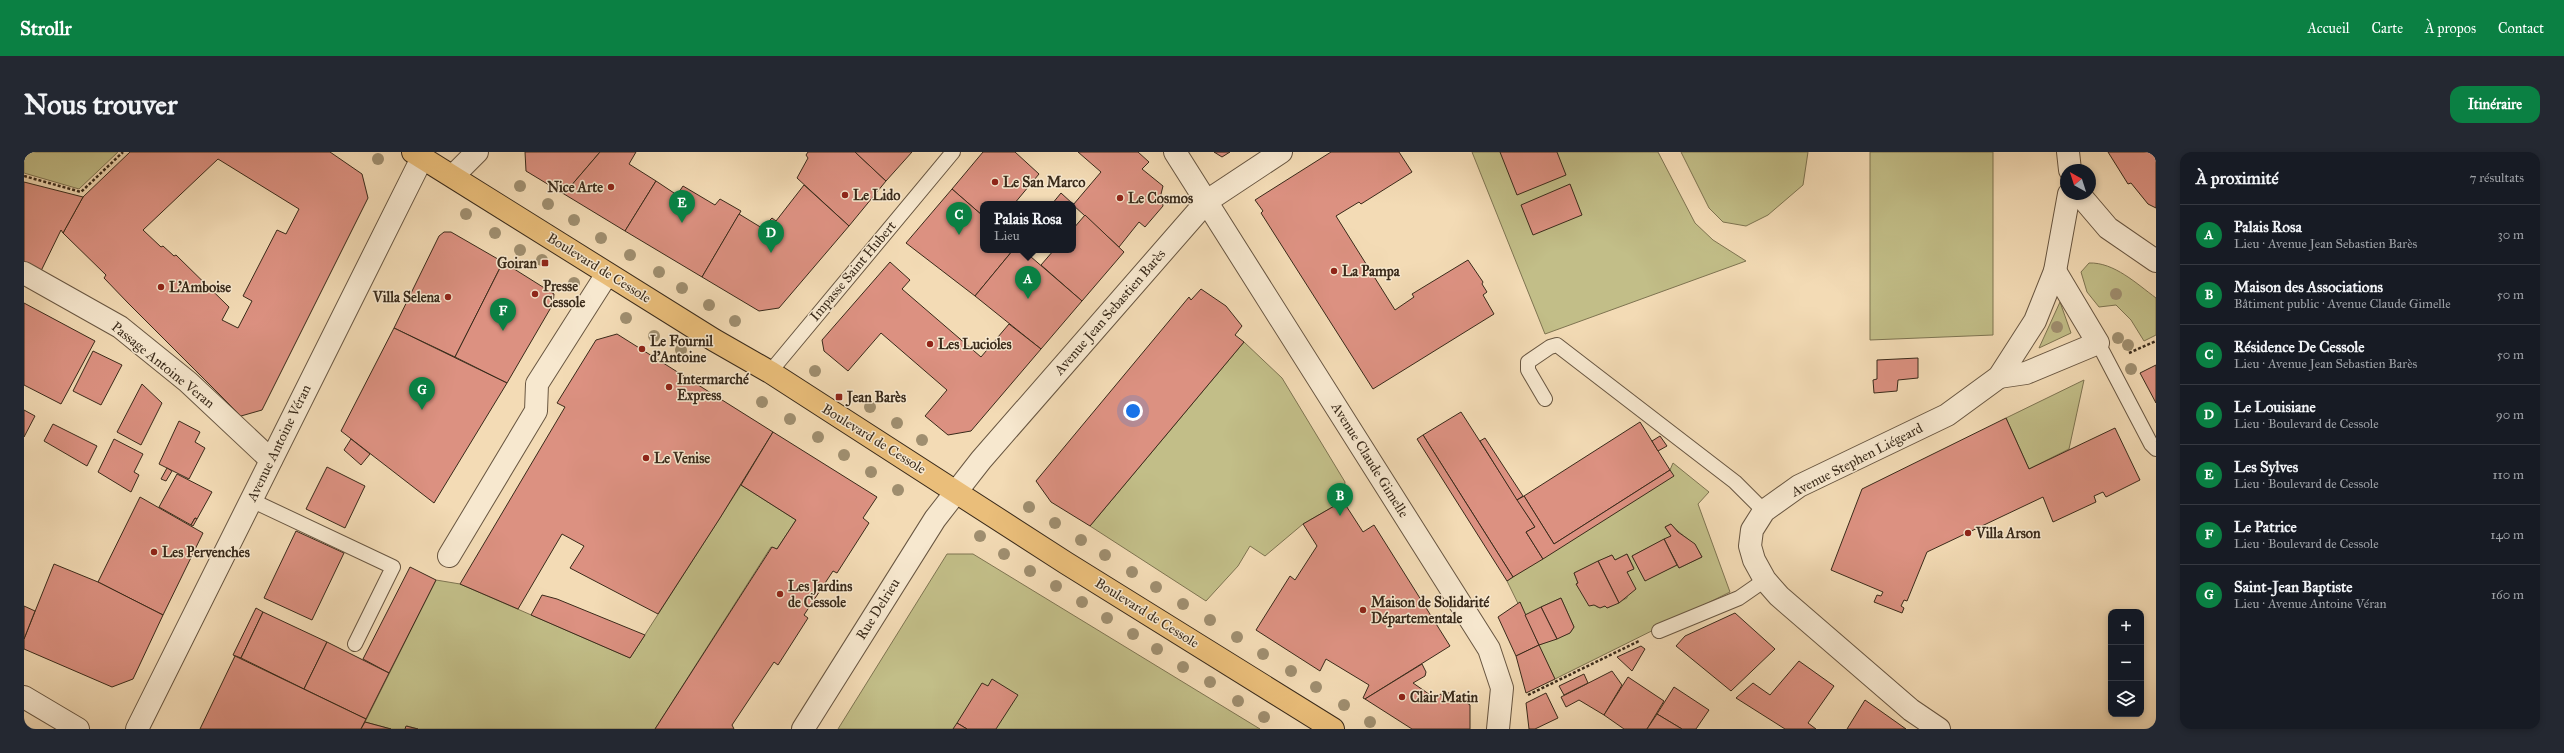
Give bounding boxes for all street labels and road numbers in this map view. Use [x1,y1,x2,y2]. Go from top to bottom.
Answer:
street label: Impasse Saint Hubert [806,218,900,324]
street label: Boulevard de Cessole [544,229,654,307]
street label: Avenue Jean Sebastien Barès [1050,246,1170,380]
street label: Passage Antoine Veran [108,318,218,412]
street label: Avenue Antoine Véran [243,381,315,505]
street label: Avenue Claude Gimelle [1327,398,1412,521]
street label: Boulevard de Cessole [819,400,929,478]
street label: Avenue Stephen Liégeard [1787,419,1926,501]
street label: Boulevard de Cessole [1092,574,1202,652]
street label: Rue Delrieu [853,575,904,643]

